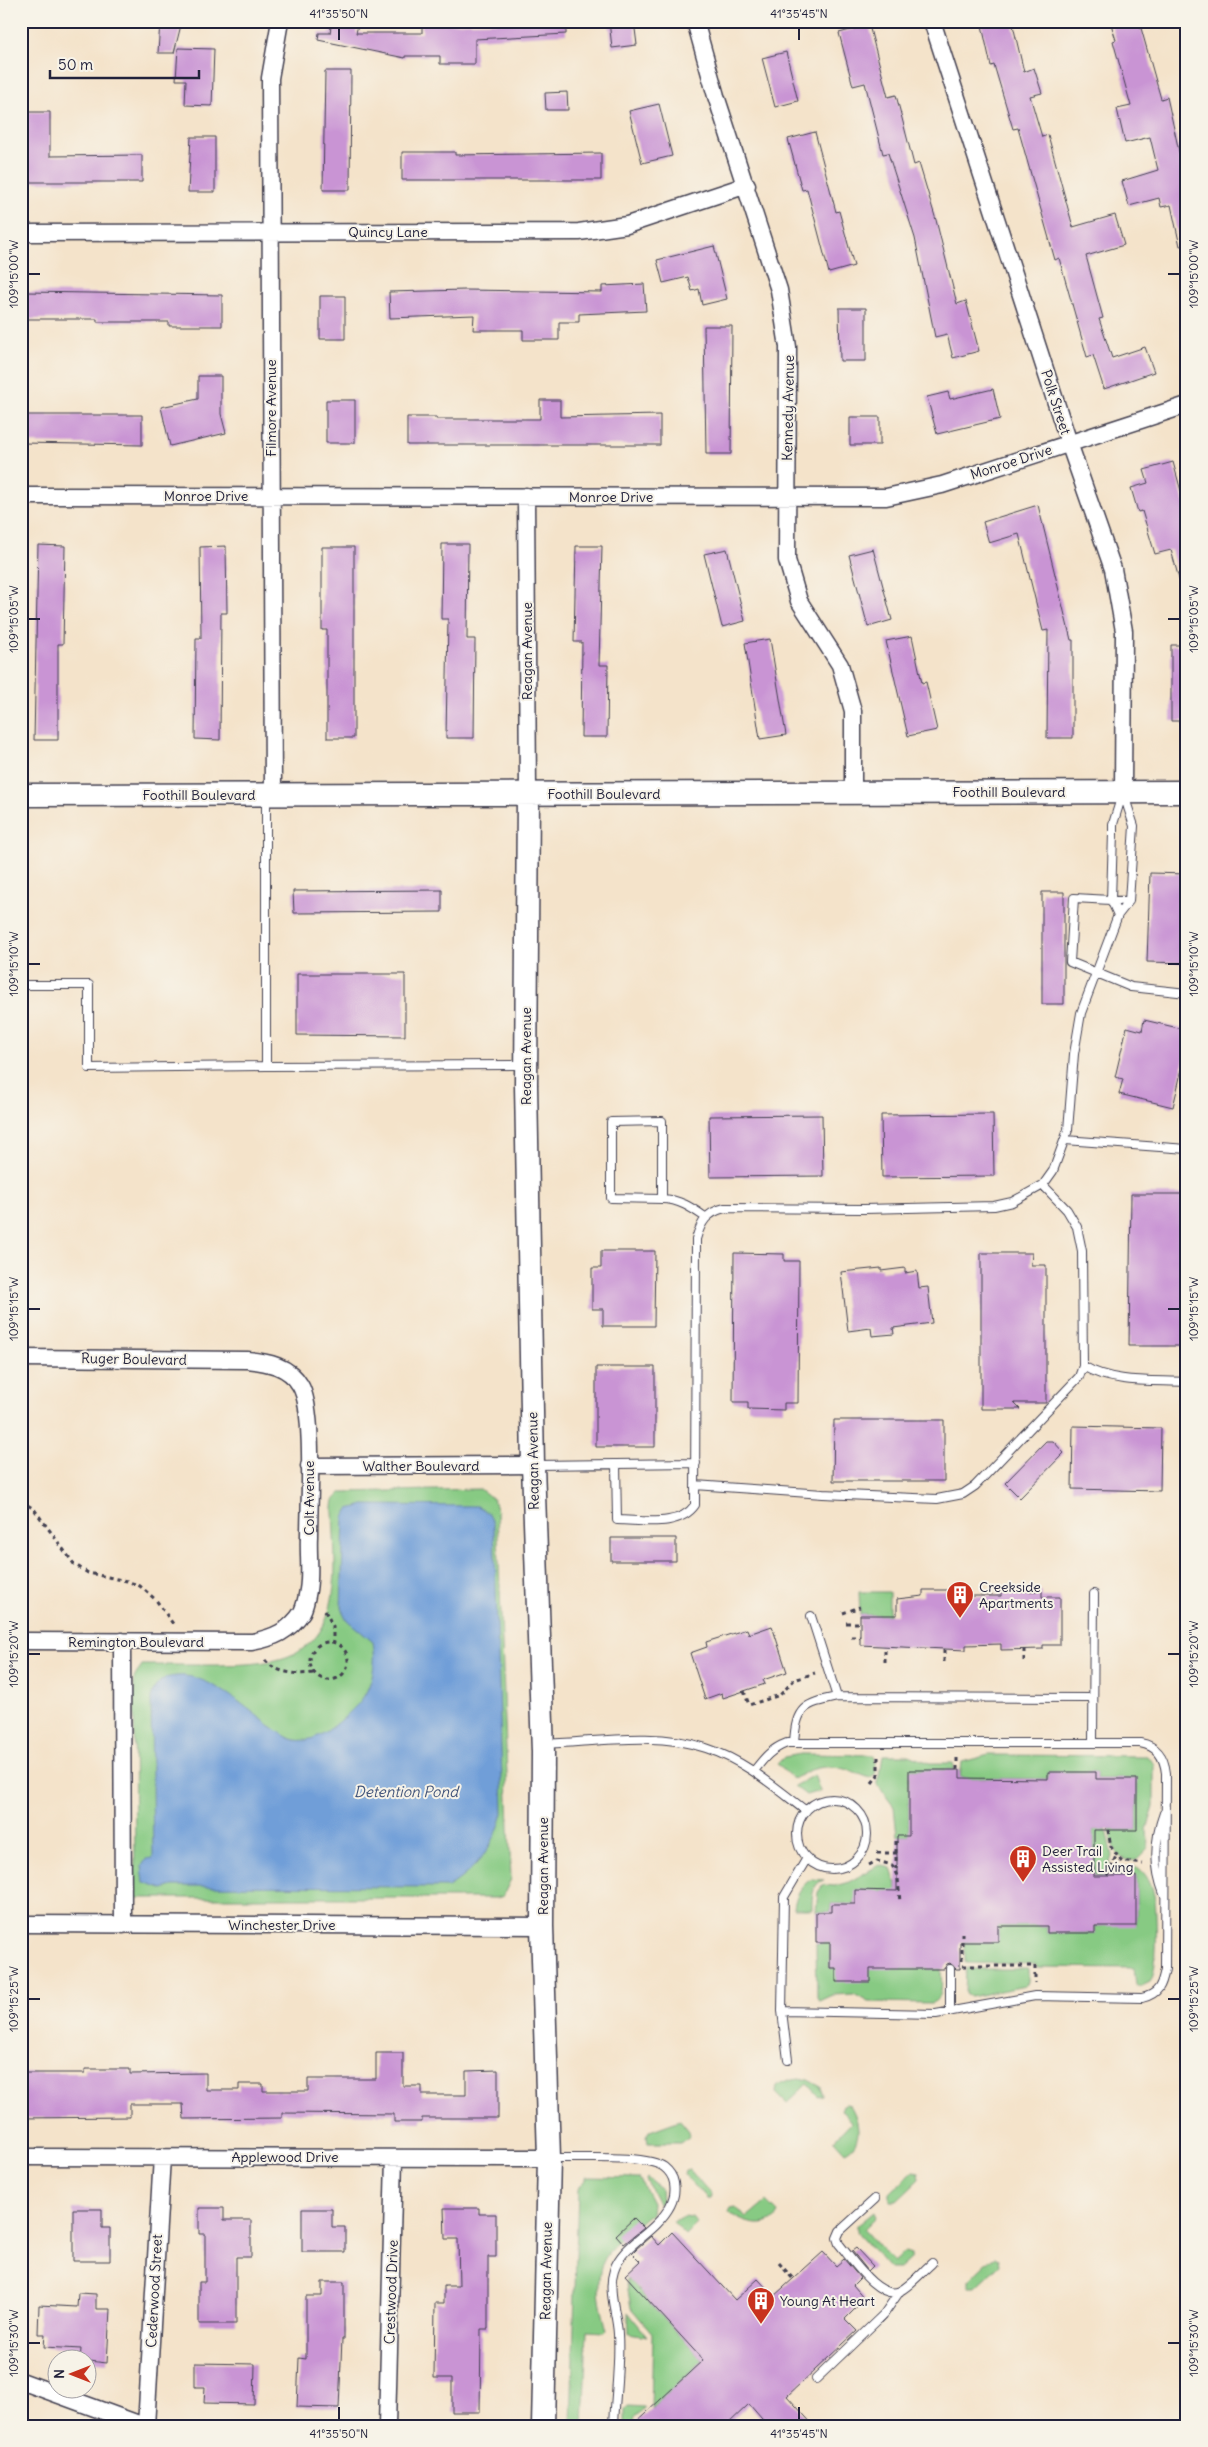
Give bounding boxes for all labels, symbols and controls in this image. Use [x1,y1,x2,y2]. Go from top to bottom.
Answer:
text: 41°35'50"N [310,6,368,21]
text: 41°35'45"N [770,6,828,21]
scale bar [50,48,199,80]
text: 50 m [58,55,93,74]
street label: Quincy Lane [348,223,428,241]
text: 109°15'00"W [6,240,21,308]
text: 109°15'00"W [1186,240,1201,308]
street label: Kennedy Avenue [778,355,798,461]
street label: Filmore Avenue [262,359,280,457]
street label: Polk Street [1037,367,1075,437]
street label: Monroe Drive [968,440,1054,484]
street label: Monroe Drive [164,487,248,505]
street label: Monroe Drive [569,488,653,506]
text: 109°15'05"W [6,585,21,653]
text: 109°15'05"W [1186,585,1201,653]
street label: Reagan Avenue [518,602,536,700]
street label: Foothill Boulevard [953,783,1065,801]
street label: Foothill Boulevard [548,785,660,803]
street label: Foothill Boulevard [143,786,255,804]
text: 109°15'10"W [6,931,21,997]
text: 109°15'10"W [1186,931,1201,997]
street label: Reagan Avenue [517,1007,535,1105]
text: 109°15'15"W [6,1277,21,1341]
text: 109°15'15"W [1186,1277,1201,1341]
street label: Ruger Boulevard [81,1349,187,1369]
street label: Reagan Avenue [523,1412,543,1510]
street label: Walther Boulevard [362,1457,480,1475]
street label: Colt Avenue [300,1460,318,1536]
place label: Creekside Apartments [979,1578,1053,1612]
building icon: Creekside Apartments [945,1580,975,1619]
text: 109°15'20"W [6,1620,21,1688]
text: 109°15'20"W [1186,1620,1201,1688]
street label: Remington Boulevard [68,1633,204,1651]
water label: Detention Pond [354,1782,460,1801]
street label: Reagan Avenue [534,1817,552,1915]
place label: Deer Trail Assisted Living [1042,1842,1134,1876]
building icon: Deer Trail Assisted Living [1008,1844,1038,1883]
street label: Winchester Drive [228,1916,336,1934]
text: 109°15'25"W [6,1966,21,2032]
text: 109°15'25"W [1186,1966,1201,2032]
street label: Applewood Drive [231,2148,339,2166]
street label: Reagan Avenue [536,2222,556,2320]
street label: Cederwood Street [142,2234,166,2348]
street label: Crestwood Drive [380,2239,402,2345]
building icon: Young At Heart [746,2286,776,2325]
place label: Young At Heart [780,2292,875,2310]
text: 109°15'30"W [6,2309,21,2377]
text: 109°15'30"W [1186,2309,1201,2377]
north arrow [48,2350,98,2400]
text: N [50,2369,68,2379]
text: 41°35'50"N [310,2426,368,2441]
text: 41°35'45"N [770,2426,828,2441]

